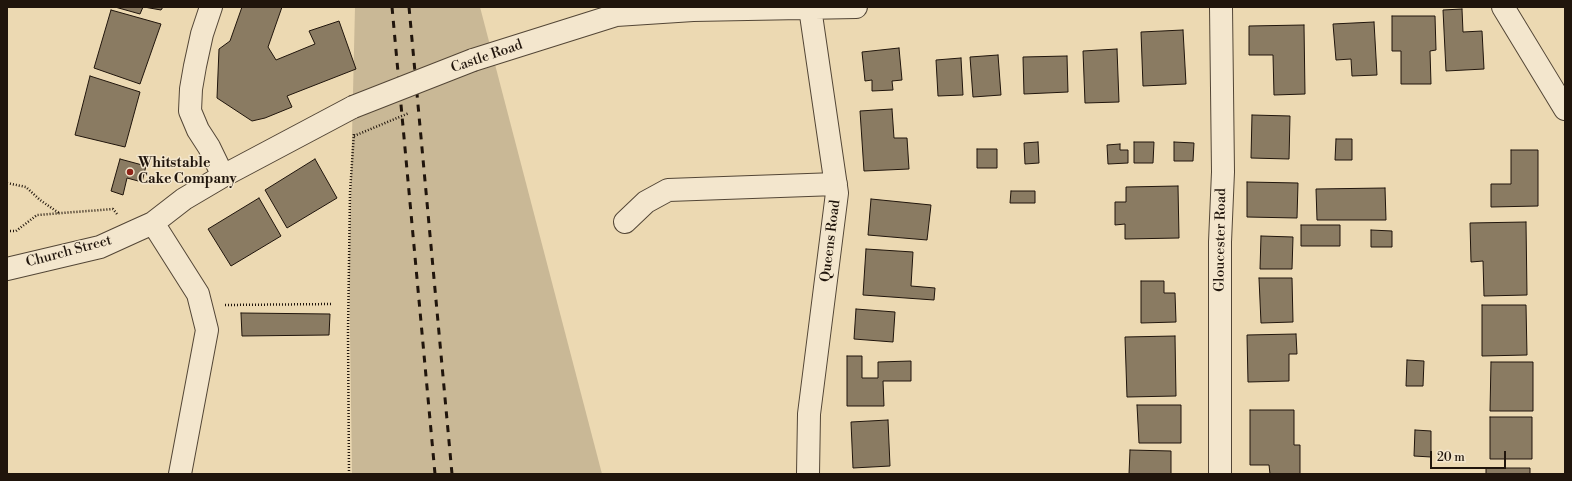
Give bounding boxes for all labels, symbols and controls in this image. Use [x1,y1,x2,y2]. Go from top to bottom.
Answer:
street label: Castle Road [449,37,525,77]
place label: Whitstable Cake Company [138,156,237,188]
marker: Whitstable Cake Company [125,167,135,177]
street label: Gloucester Road [1212,188,1230,292]
street label: Queens Road [818,199,844,283]
street label: Church Street [24,232,114,272]
scale bar [1432,443,1508,469]
text: 20 m [1437,450,1465,465]

